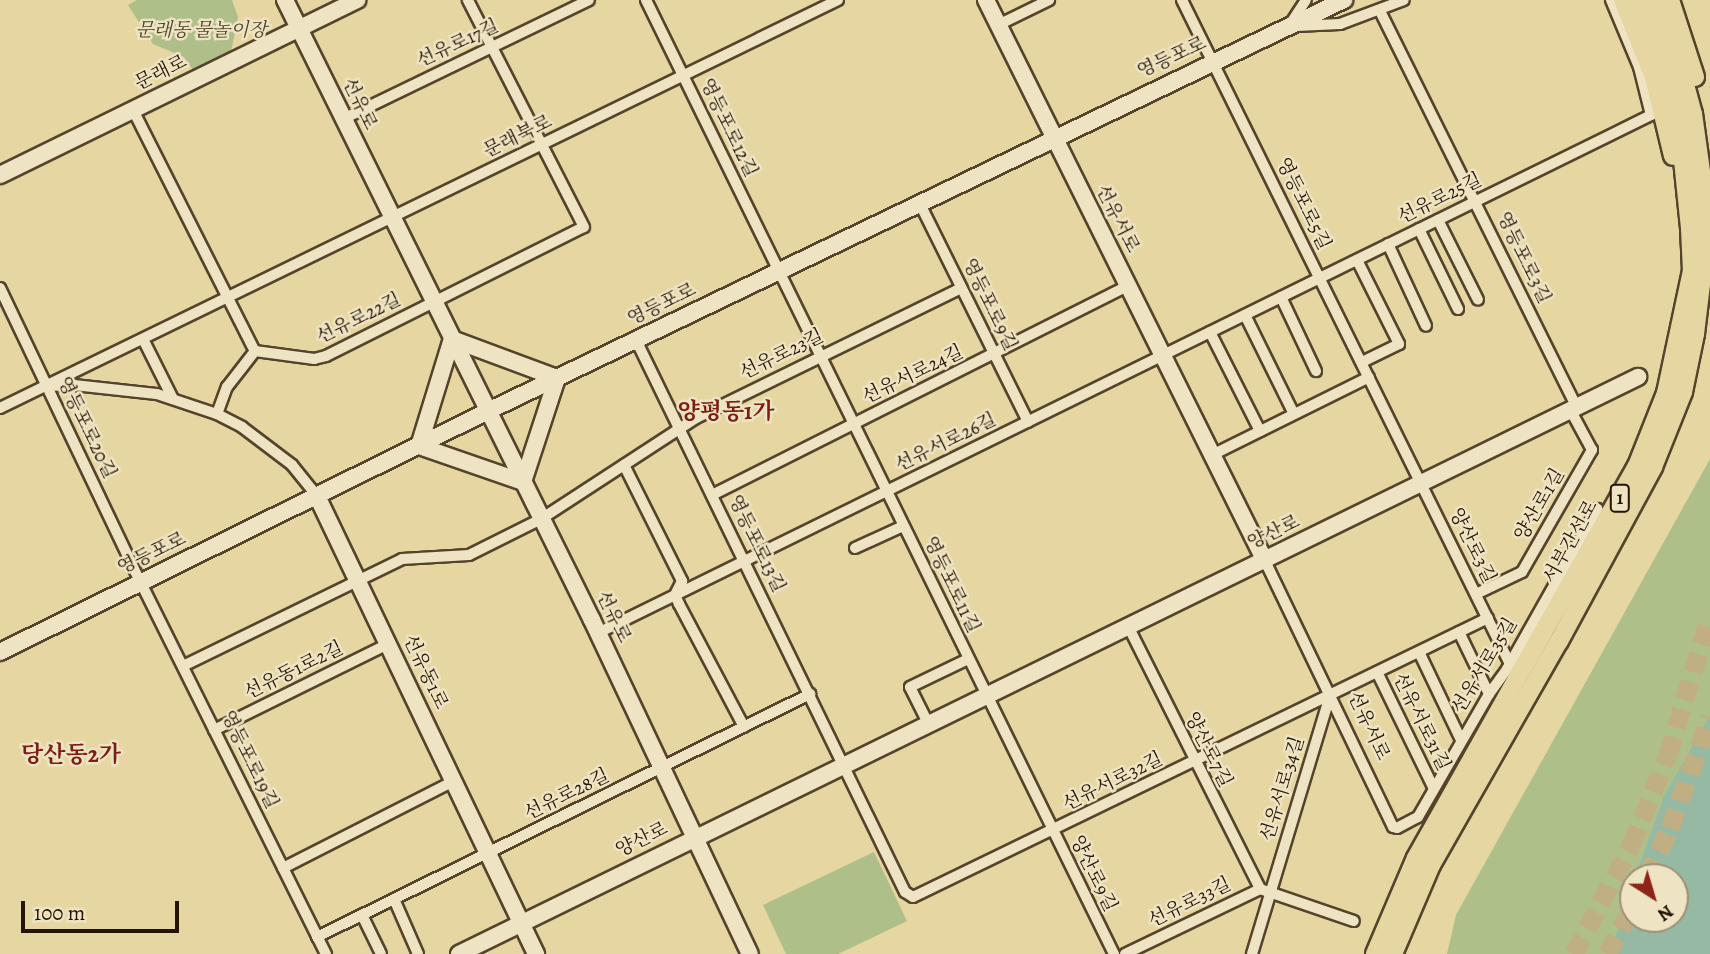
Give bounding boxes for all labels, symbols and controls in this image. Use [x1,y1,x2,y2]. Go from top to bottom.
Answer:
street label: 선유로17길 [413,15,503,73]
park label: 문래동 물놀이장 [135,20,267,42]
street label: 영등포로 [1134,32,1210,84]
street label: 문래로 [131,51,191,95]
street label: 선유로 [337,74,381,134]
street label: 영등포로12길 [694,75,762,181]
street label: 문래북로 [480,111,556,163]
street label: 영등포로5길 [1271,154,1335,254]
street label: 선유로25길 [1394,169,1486,229]
street label: 선유서로 [1090,181,1144,257]
street label: 영등포로3길 [1491,208,1555,308]
street label: 영등포로9길 [957,255,1021,355]
street label: 영등포로 [624,279,700,331]
street label: 선유로22길 [313,289,405,349]
street label: 선유로23길 [736,325,828,385]
street label: 선유서로24길 [859,341,967,409]
street label: 영등포로20길 [51,373,121,483]
district label: 양평동1가 [677,398,775,426]
street label: 선유서로26길 [892,409,1000,477]
street label: 양산로1길 [1510,465,1570,545]
road number: 1 [1610,484,1630,512]
street label: 영등포로13길 [722,491,790,597]
street label: 서부간선로 [1539,496,1603,588]
street label: 양산로3길 [1444,504,1500,588]
street label: 양산로 [1244,511,1304,555]
street label: 영등포로 [114,528,190,580]
street label: 영등포로11길 [918,533,984,637]
street label: 선유로 [591,587,635,647]
street label: 선유서로35길 [1447,614,1523,718]
street label: 선유동1로 [398,631,452,713]
street label: 선유동1로2길 [241,637,347,705]
street label: 선유서로31길 [1387,669,1455,775]
street label: 선유서로 [1342,688,1394,764]
street label: 영등포로19길 [215,707,283,813]
street label: 양산로7길 [1179,709,1237,791]
street label: 선유서로34길 [1256,734,1310,844]
district label: 당산동2가 [21,741,121,769]
street label: 선유서로32길 [1059,748,1167,816]
street label: 선유로28길 [521,765,613,825]
street label: 양산로 [612,818,672,862]
street label: 양산로9길 [1065,832,1121,916]
north arrow [1619,863,1689,933]
street label: 선유로33길 [1145,873,1235,933]
scale bar [24,888,182,932]
text: 100 m [34,899,85,927]
text: N [1652,899,1679,928]

